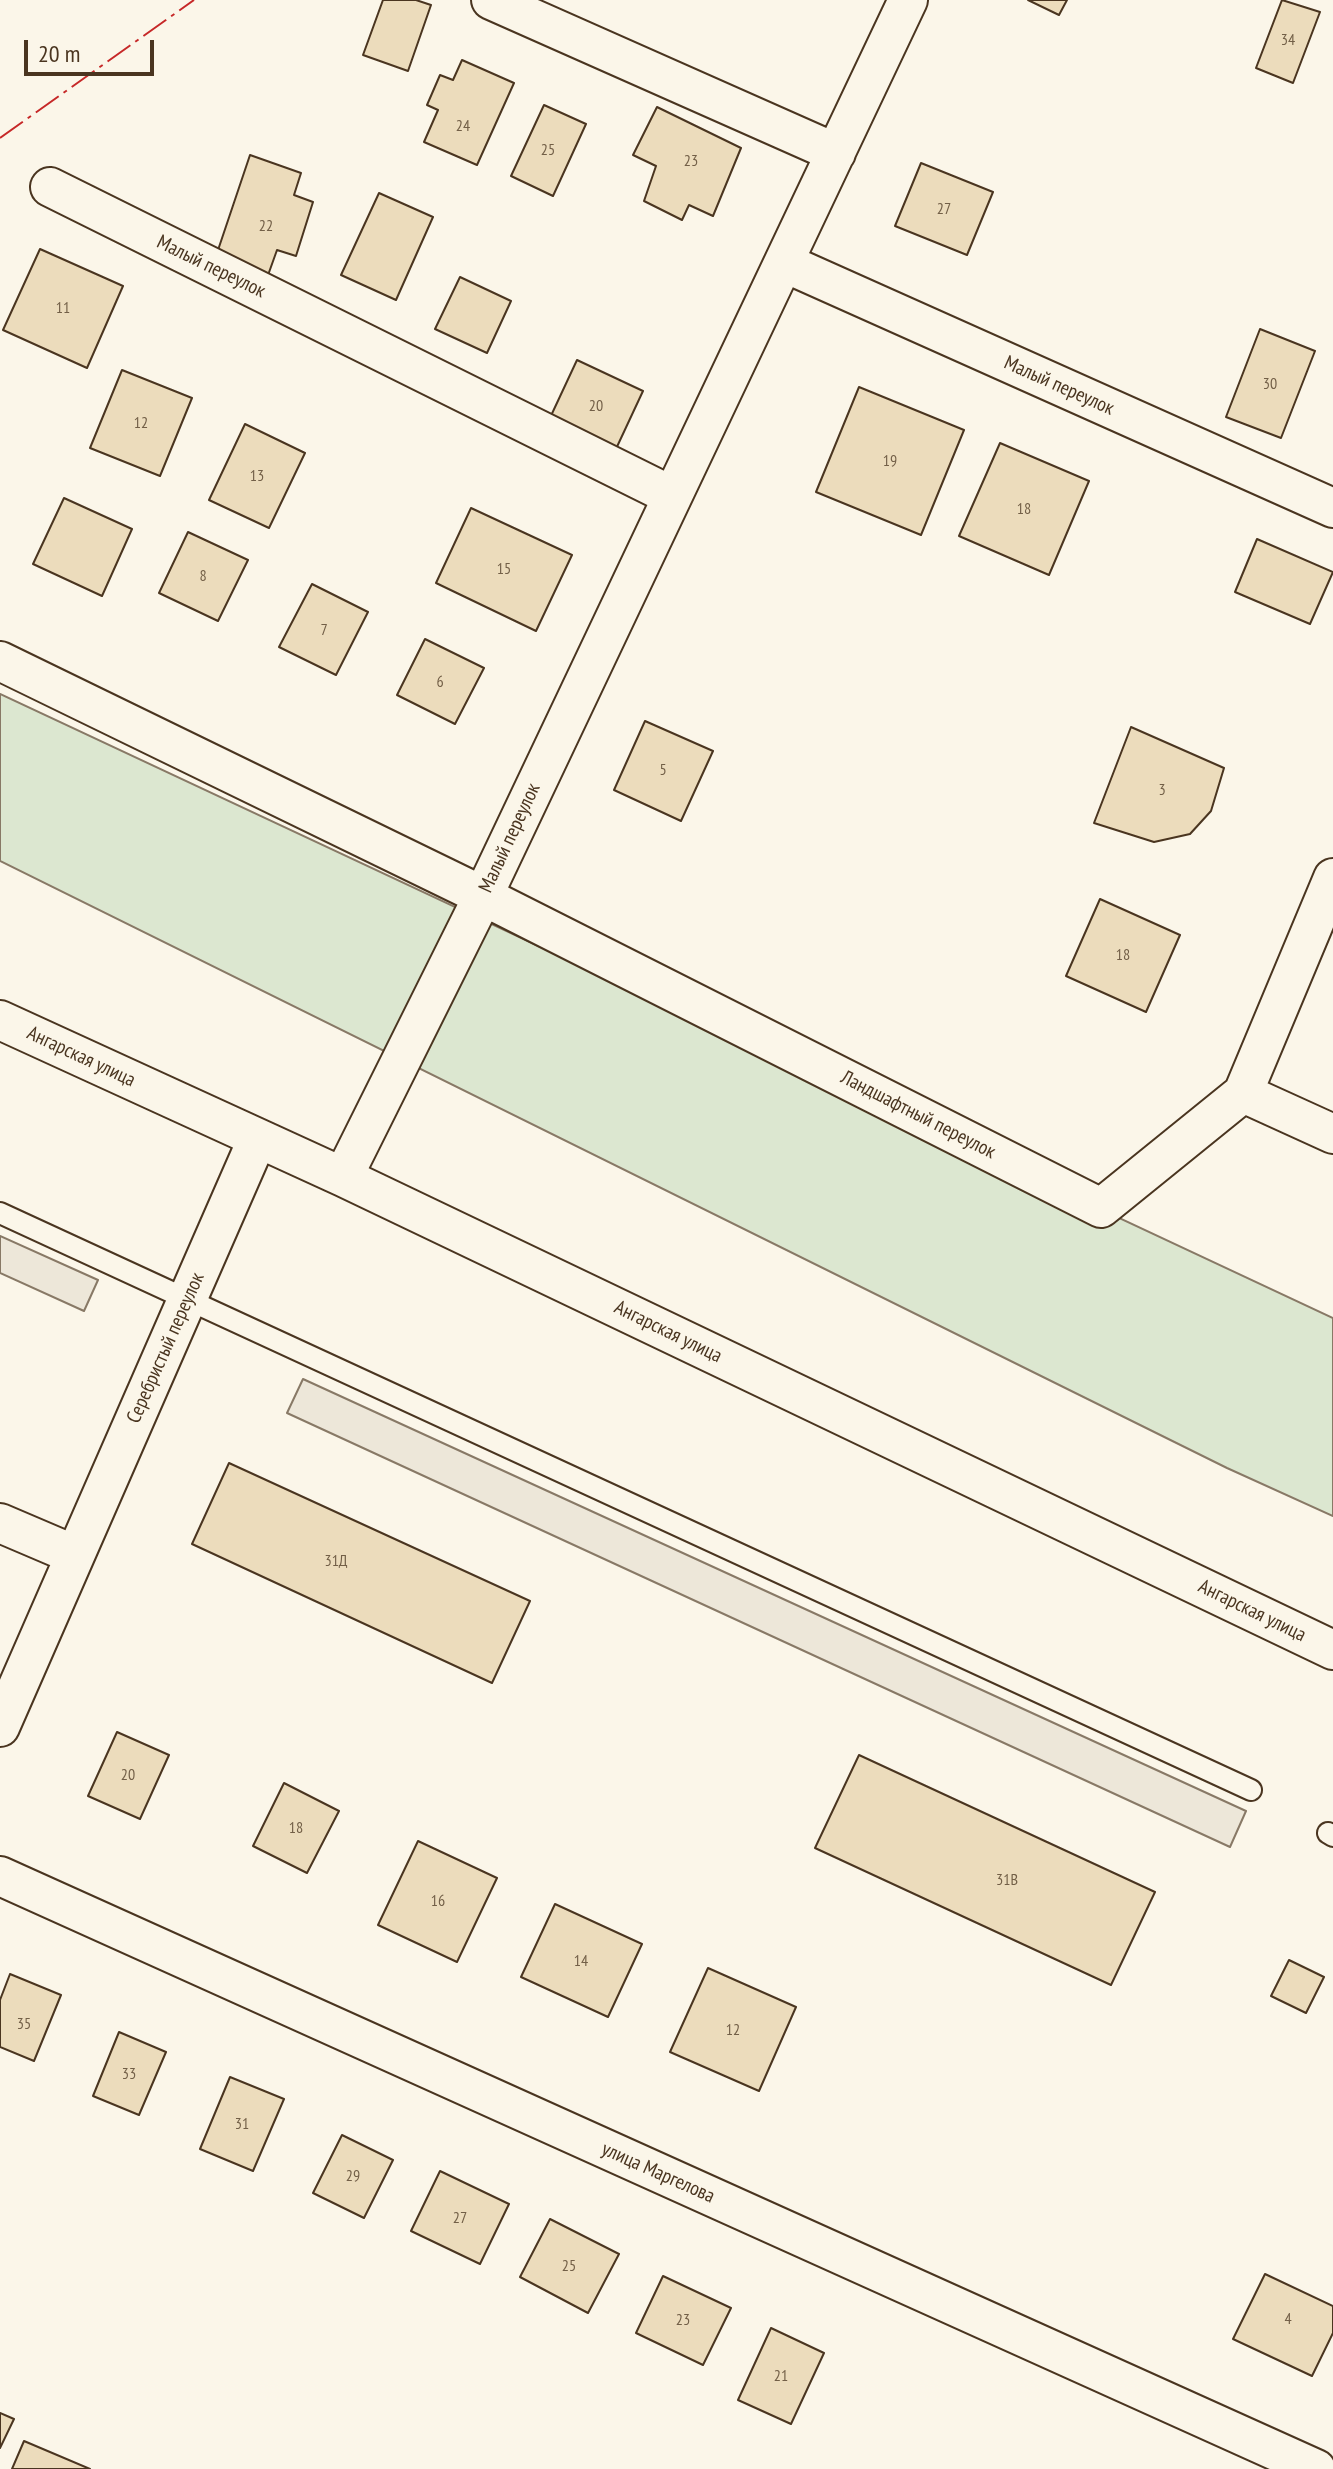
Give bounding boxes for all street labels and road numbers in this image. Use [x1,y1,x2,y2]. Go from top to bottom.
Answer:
street label: Малый переулок [153,230,269,304]
street label: Малый переулок [1000,351,1118,421]
street label: Малый переулок [474,779,546,897]
street label: Ангарская улица [23,1021,139,1093]
street label: Ландшафтный переулок [837,1066,999,1164]
street label: Серебристый переулок [122,1269,210,1427]
street label: Ангарская улица [610,1296,726,1368]
street label: Ангарская улица [1194,1575,1310,1647]
street label: улица Маргелова [598,2137,718,2209]

